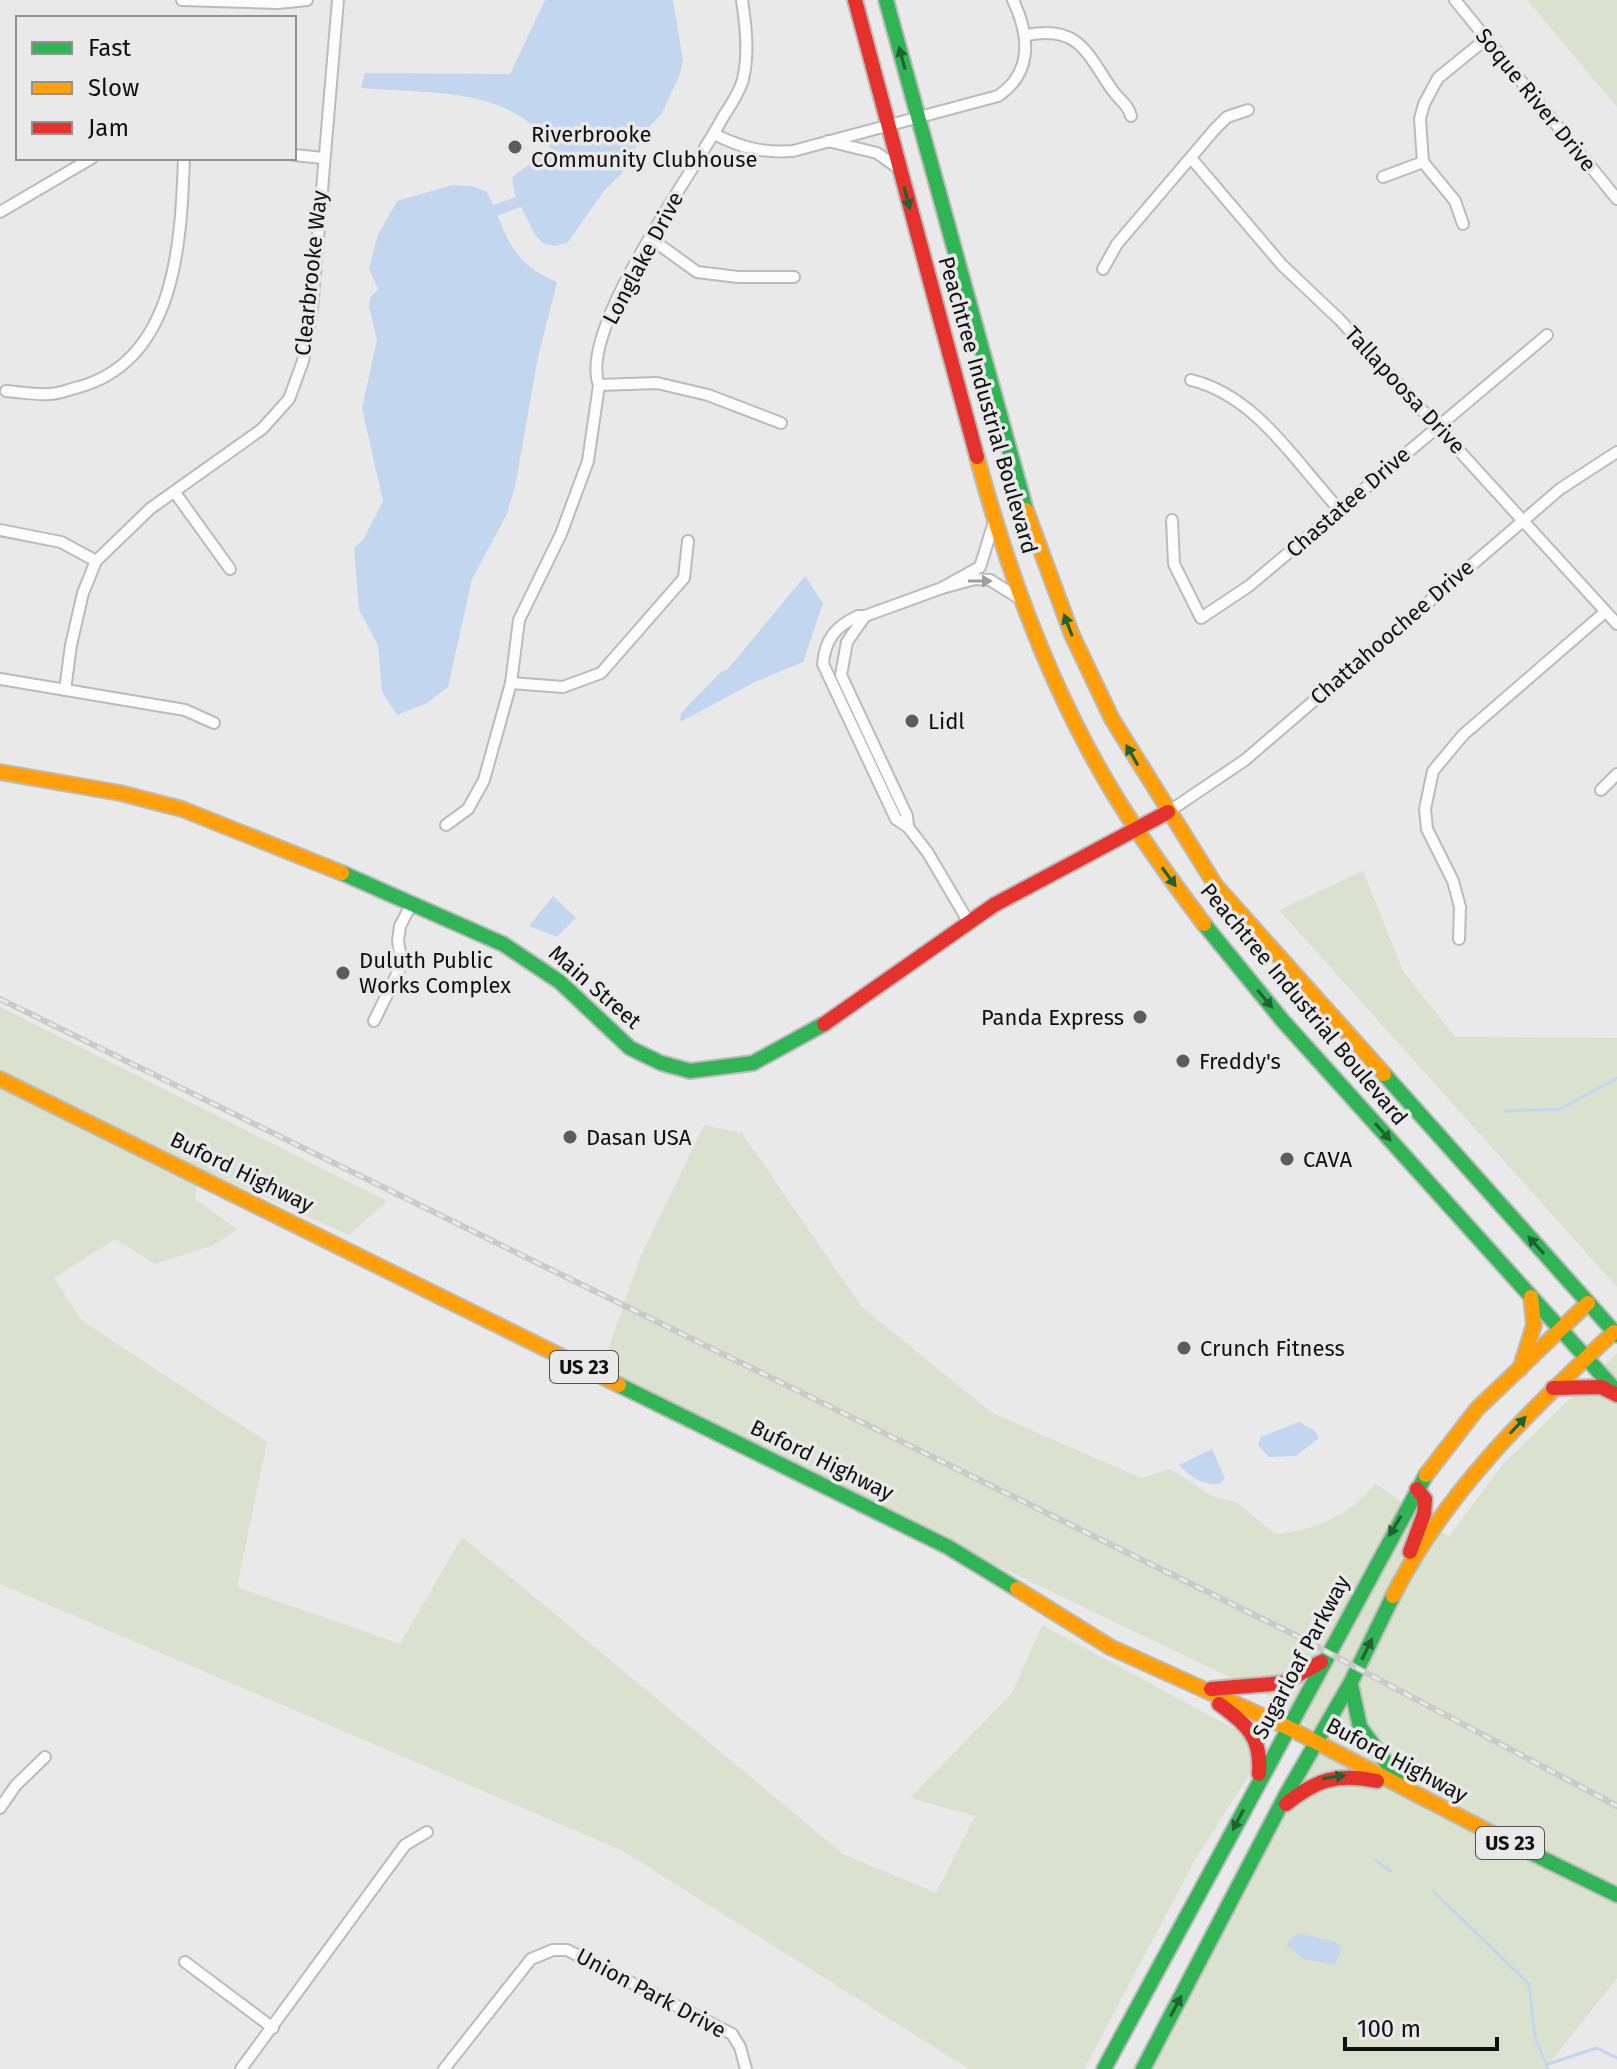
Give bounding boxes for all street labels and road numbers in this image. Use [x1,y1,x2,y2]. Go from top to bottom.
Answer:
street label: Soque River Drive [1470,23,1602,177]
street label: Longlake Drive [597,187,689,329]
street label: Clearbrooke Way [289,189,333,357]
street label: Peachtree Industrial Boulevard [933,253,1043,557]
street label: Tallapoosa Drive [1339,320,1471,460]
street label: Chastatee Drive [1280,441,1416,563]
street label: Chattahoochee Drive [1305,554,1479,710]
street label: Peachtree Industrial Boulevard [1195,877,1413,1131]
street label: Main Street [543,940,647,1035]
street label: Buford Highway [166,1126,318,1219]
road number: US 23 [550,1351,618,1383]
street label: Buford Highway [746,1414,898,1507]
street label: Sugarloaf Parkway [1246,1570,1356,1744]
street label: Buford Highway [1322,1711,1473,1809]
road number: US 23 [1476,1827,1544,1859]
street label: Union Park Drive [571,1942,731,2044]

